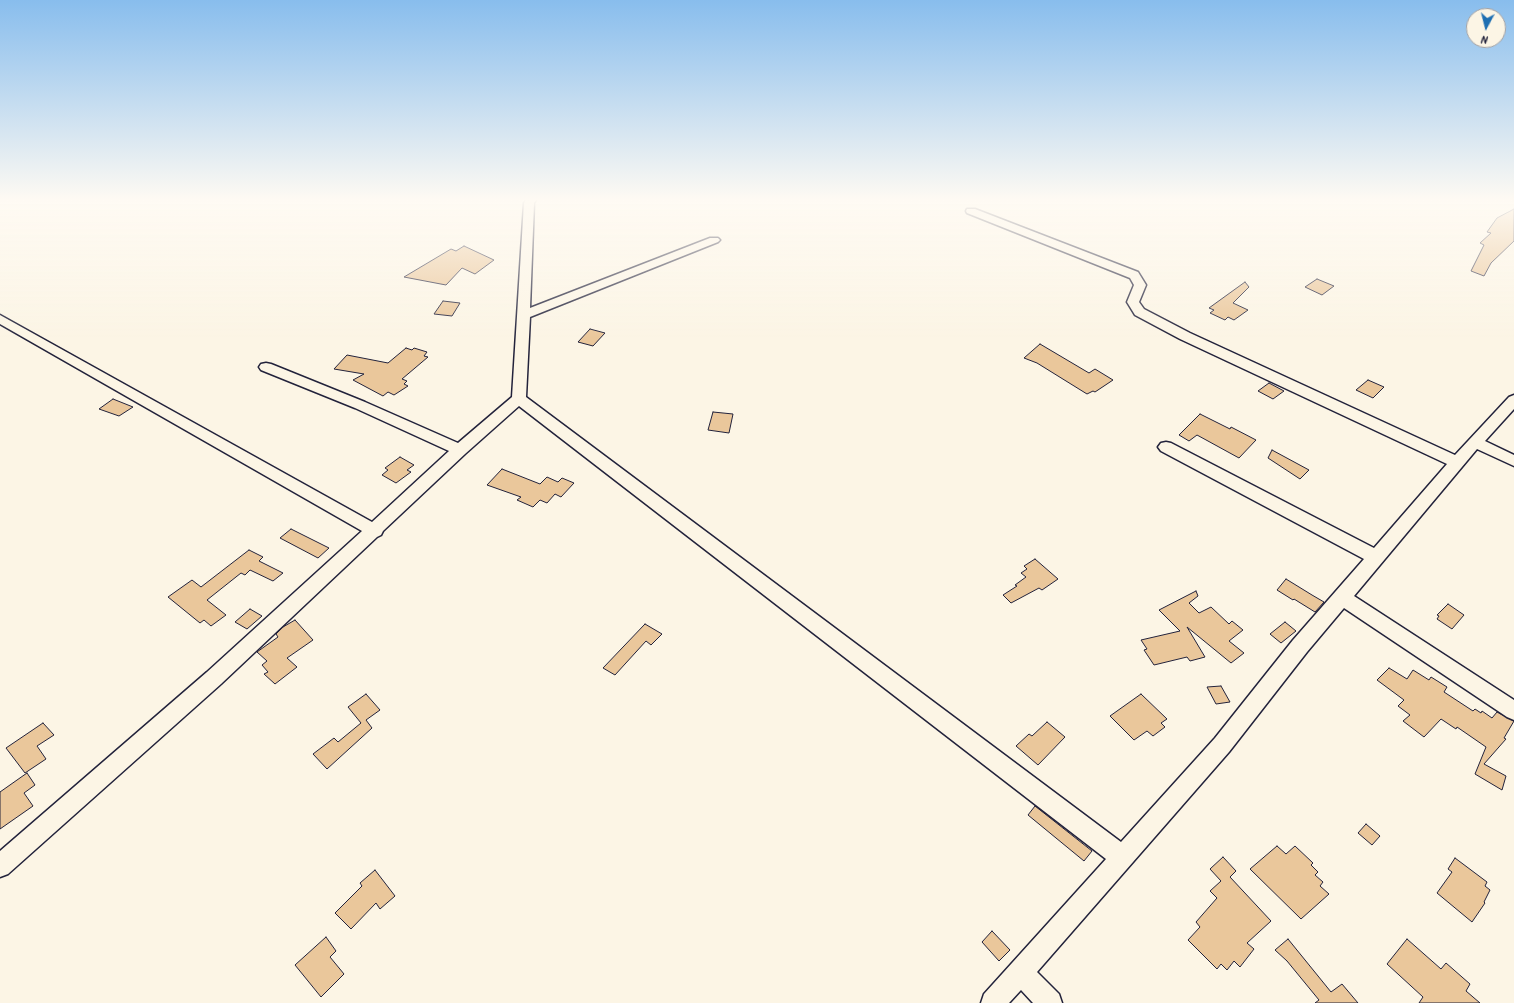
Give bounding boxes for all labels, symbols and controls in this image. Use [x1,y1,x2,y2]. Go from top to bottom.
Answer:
north arrow [1466,8,1506,48]
text: N [1480,30,1489,48]

